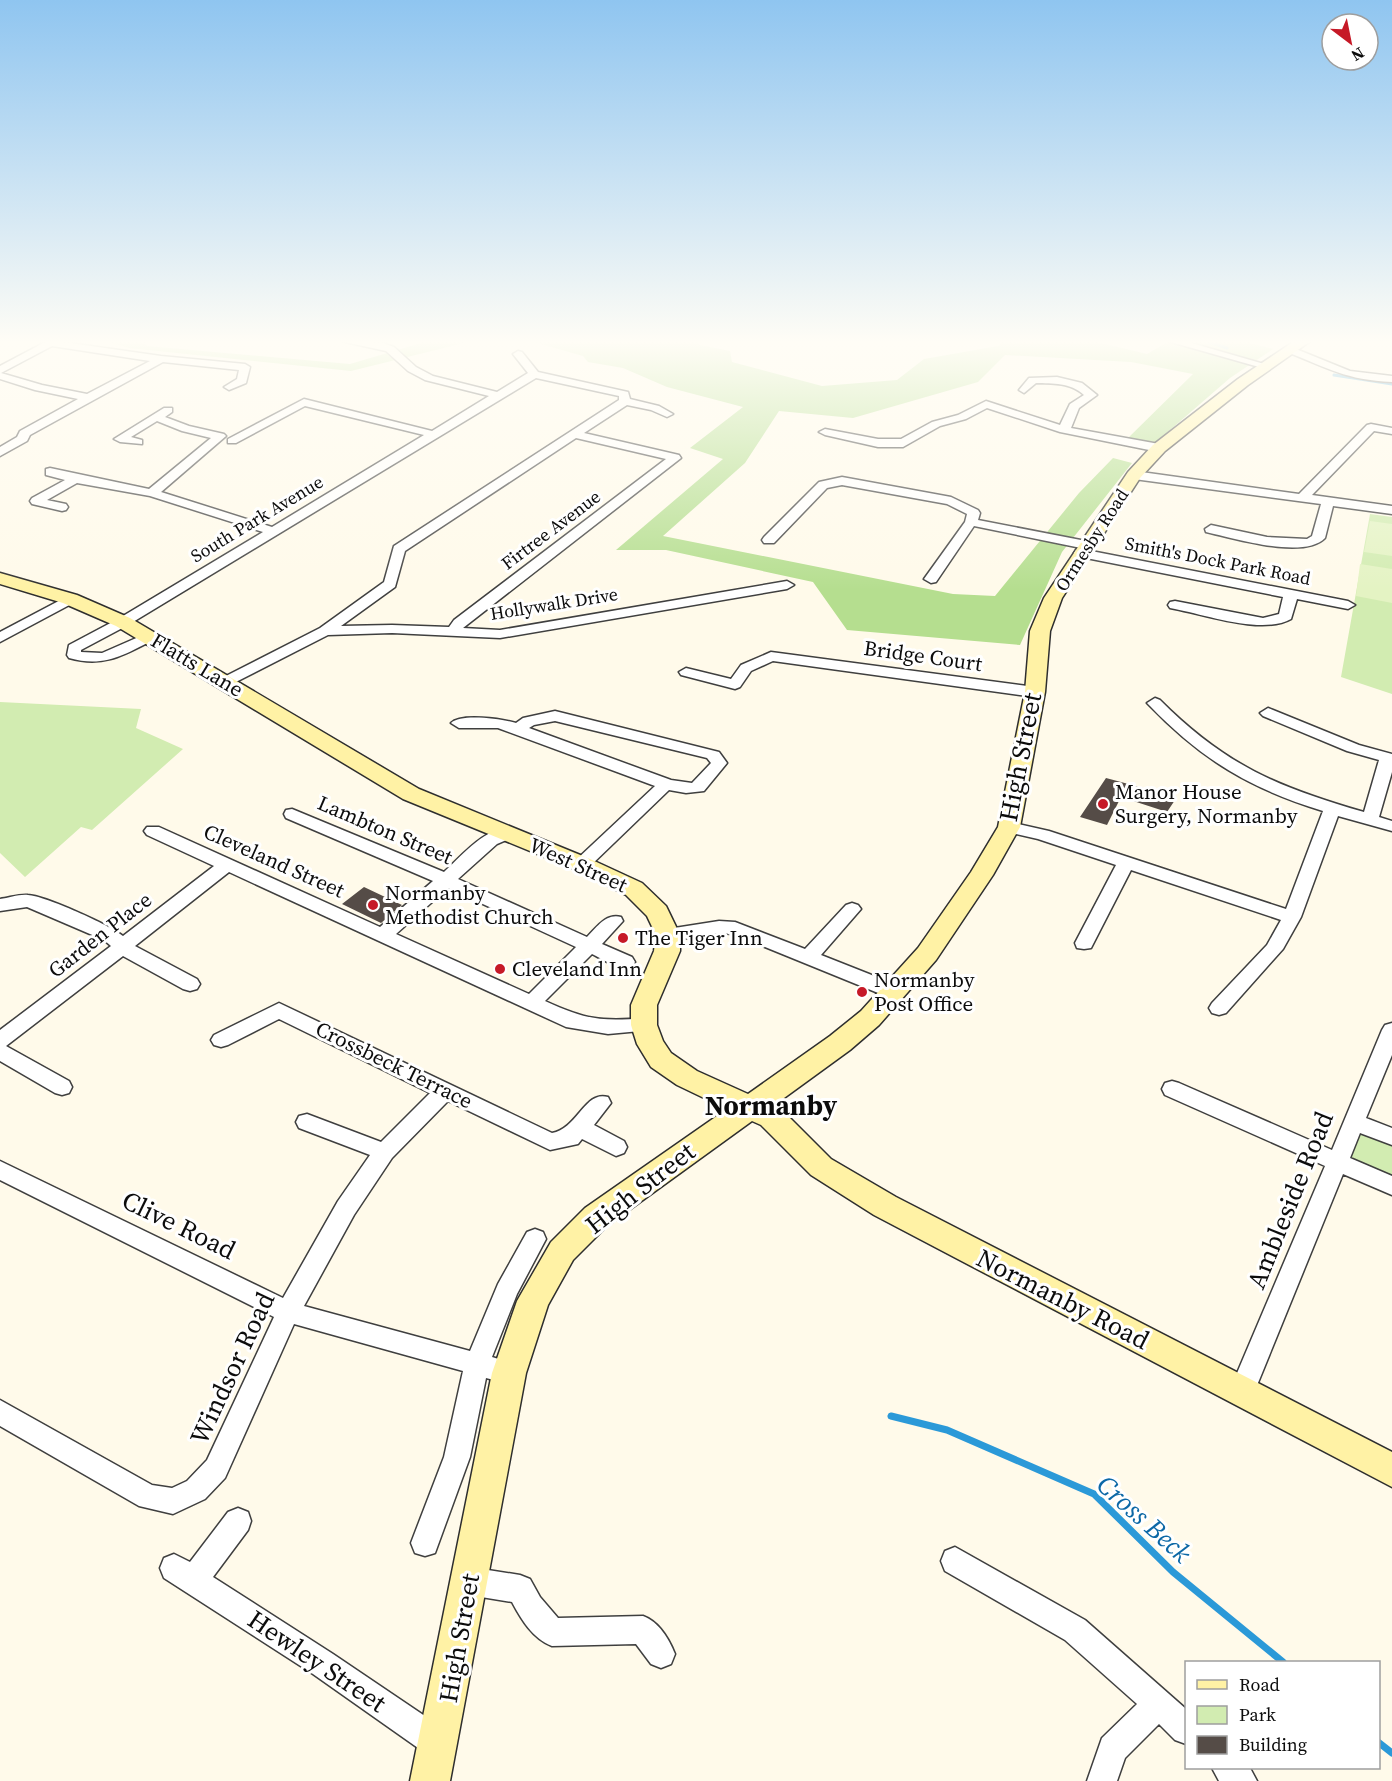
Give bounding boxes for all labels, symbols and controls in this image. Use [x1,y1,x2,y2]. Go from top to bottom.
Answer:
north arrow [1320,12,1380,72]
text: N [1347,42,1369,67]
street label: South Park Avenue [186,469,328,568]
street label: Firtree Avenue [496,484,606,575]
street label: Ormesby Road [1049,484,1134,596]
street label: Smith's Dock Park Road [1123,530,1313,591]
street label: Hollywalk Drive [488,581,620,626]
street label: Flatts Lane [146,626,249,704]
street label: Bridge Court [862,633,984,678]
street label: High Street [990,689,1050,824]
place label: Manor House Surgery, Normanby [1115,777,1298,830]
street label: Lambton Street [313,788,457,871]
marker: Manor House Surgery, Normanby [1096,797,1110,811]
street label: Cleveland Street [199,817,349,905]
street label: West Street [525,830,632,899]
place label: Normanby Methodist Church [385,878,554,931]
street label: Garden Place [42,885,157,984]
marker: Normanby Methodist Church [366,898,380,912]
place label: The Tiger Inn [635,923,763,952]
marker: The Tiger Inn [616,931,630,945]
place label: Cleveland Inn [512,954,642,983]
marker: Cleveland Inn [493,962,507,976]
place label: Normanby Post Office [874,965,975,1018]
marker: Normanby Post Office [855,985,869,999]
street label: Crossbeck Terrace [311,1014,478,1115]
district label: Normanby [705,1087,838,1124]
street label: Ambleside Road [1238,1106,1342,1294]
street label: High Street [578,1133,703,1242]
street label: Clive Road [116,1182,242,1268]
street label: Normanby Road [970,1240,1156,1358]
street label: Windsor Road [181,1286,283,1450]
water label: Cross Beck [1089,1466,1200,1571]
street label: High Street [430,1570,488,1705]
street label: Hewley Street [241,1601,394,1721]
legend [1185,1661,1380,1769]
text: Road [1239,1672,1280,1697]
text: Park [1239,1702,1276,1727]
text: Building [1239,1732,1307,1757]

